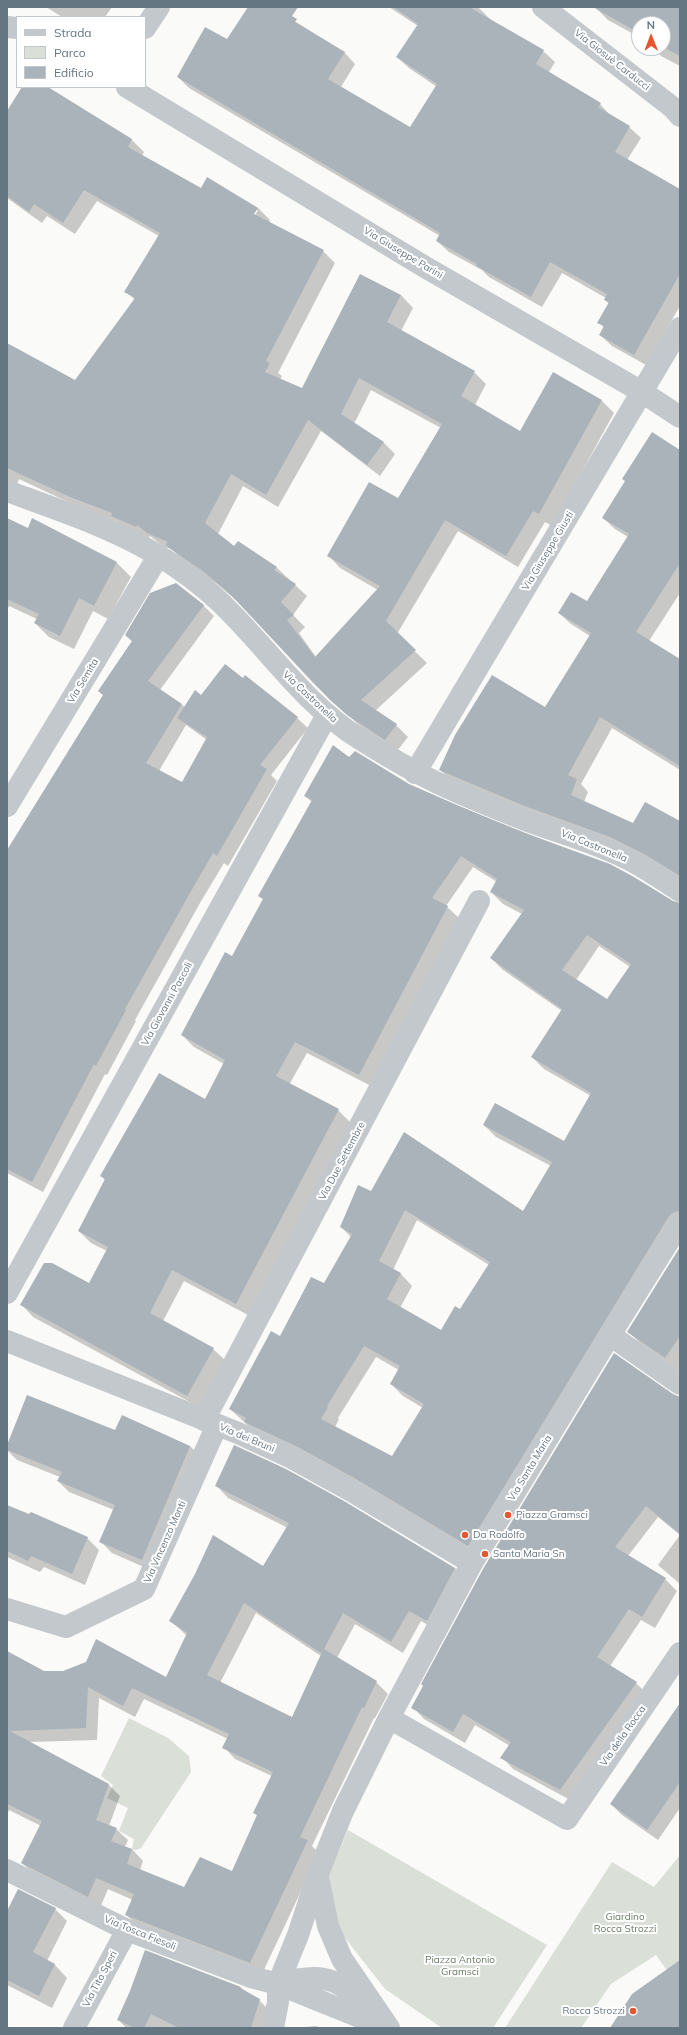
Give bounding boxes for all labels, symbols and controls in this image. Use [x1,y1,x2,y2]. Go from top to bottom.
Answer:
legend [16,16,146,88]
north arrow [631,16,671,56]
text: N [647,18,655,32]
text: Strada [54,25,92,40]
street label: Via Giosuè Carducci [572,27,652,93]
text: Parco [54,45,86,60]
text: Edificio [54,65,94,80]
street label: Via Giuseppe Parini [361,225,445,281]
street label: Via Giuseppe Giusti [520,509,576,593]
street label: Via Semita [65,656,101,706]
street label: Via Castronella [280,669,340,725]
street label: Via Castronella [559,827,629,865]
street label: Via Giovanni Pascoli [139,960,195,1048]
street label: Via Due Settembre [316,1120,368,1202]
street label: Via dei Bruni [218,1421,276,1455]
street label: Via Santa Maria [506,1433,554,1503]
street label: Via Vincenzo Monti [141,1499,189,1585]
place label: Piazza Gramsci [516,1509,588,1521]
marker: Piazza Gramsci [503,1510,513,1520]
place label: Da Rodolfo [473,1529,525,1541]
marker: Da Rodolfo [460,1530,470,1540]
place label: Santa Maria Sn [493,1548,564,1560]
marker: Santa Maria Sn [480,1549,490,1559]
street label: Via della Rocca [598,1703,648,1769]
park label: Giardino Rocca Strozzi [594,1911,656,1934]
street label: Via Tosca Fiesoli [102,1913,178,1953]
street label: Via Tito Speri [80,1949,120,2009]
park label: Piazza Antonio Gramsci [425,1954,495,1978]
place label: Rocca Strozzi [562,2005,625,2017]
marker: Rocca Strozzi [628,2006,638,2016]

